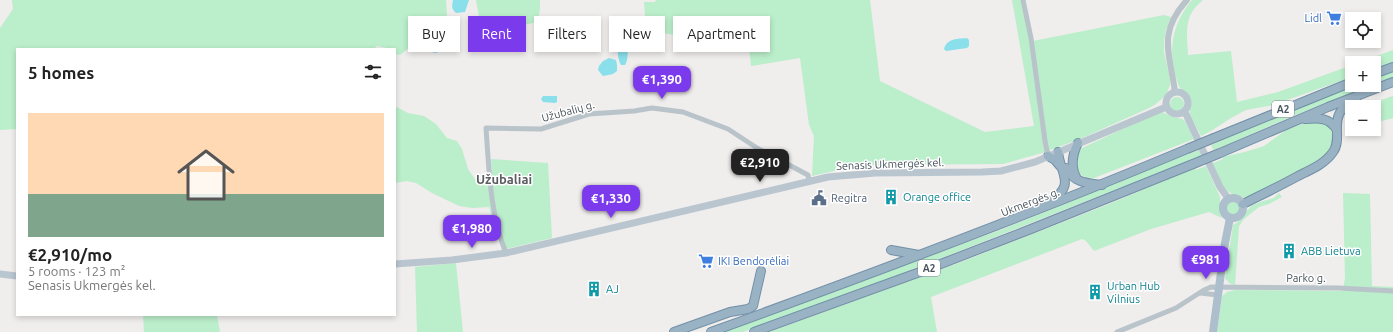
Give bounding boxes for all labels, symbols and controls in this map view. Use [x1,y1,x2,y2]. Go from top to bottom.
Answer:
supermarket icon: Lidl [1325,9,1343,27]
place label: Lidl [1304,12,1322,24]
map controls [1345,12,1381,136]
button: locate [1345,12,1381,48]
chip: Buy [408,16,460,52]
chip: Rent [468,16,526,52]
chip: Filters [534,16,601,52]
chip: New [609,16,665,52]
chip: Apartment [673,16,770,52]
button: + [1345,56,1381,92]
icon: filters [362,61,384,83]
text: 5 homes [28,63,94,82]
pin: €1,390 [629,66,695,100]
text: €1,390 [642,72,682,86]
street label: Užubalių g. [540,98,596,124]
button: − [1345,100,1381,136]
road number: A2 [1272,101,1294,117]
icon: home [170,139,242,211]
pin: €2,910 [727,149,793,183]
text: €2,910 [740,155,780,169]
street label: Senasis Ukmergės kel. [836,156,944,172]
district label: Užubaliai [476,172,532,186]
pin: €1,330 [578,185,644,219]
street label: Ukmergės g. [999,185,1061,219]
building icon: Orange office [882,188,900,206]
public building icon: Regitra [810,189,828,207]
text: €1,330 [591,191,631,205]
place label: Orange office [903,191,971,203]
place label: Regitra [831,192,867,204]
pin: €1,980 [439,215,505,249]
text: €1,980 [452,221,492,235]
building icon: ABB Lietuva [1280,242,1298,260]
text: €2,910/mo [28,245,112,264]
place label: ABB Lietuva [1301,245,1361,257]
pin: €981 [1182,246,1230,280]
supermarket icon: IKI Bendorėliai [697,252,715,270]
text: €981 [1191,252,1221,266]
place label: IKI Bendorėliai [718,255,789,267]
road number: A2 [918,260,940,276]
text: 5 rooms · 123 m² [28,264,125,278]
street label: Parko g. [1286,272,1326,284]
text: Senasis Ukmergės kel. [28,278,156,292]
building icon: AJ [585,280,603,298]
place label: Urban Hub Vilnius [1107,280,1160,305]
place label: AJ [606,283,619,295]
building icon: Urban Hub Vilnius [1086,283,1104,301]

